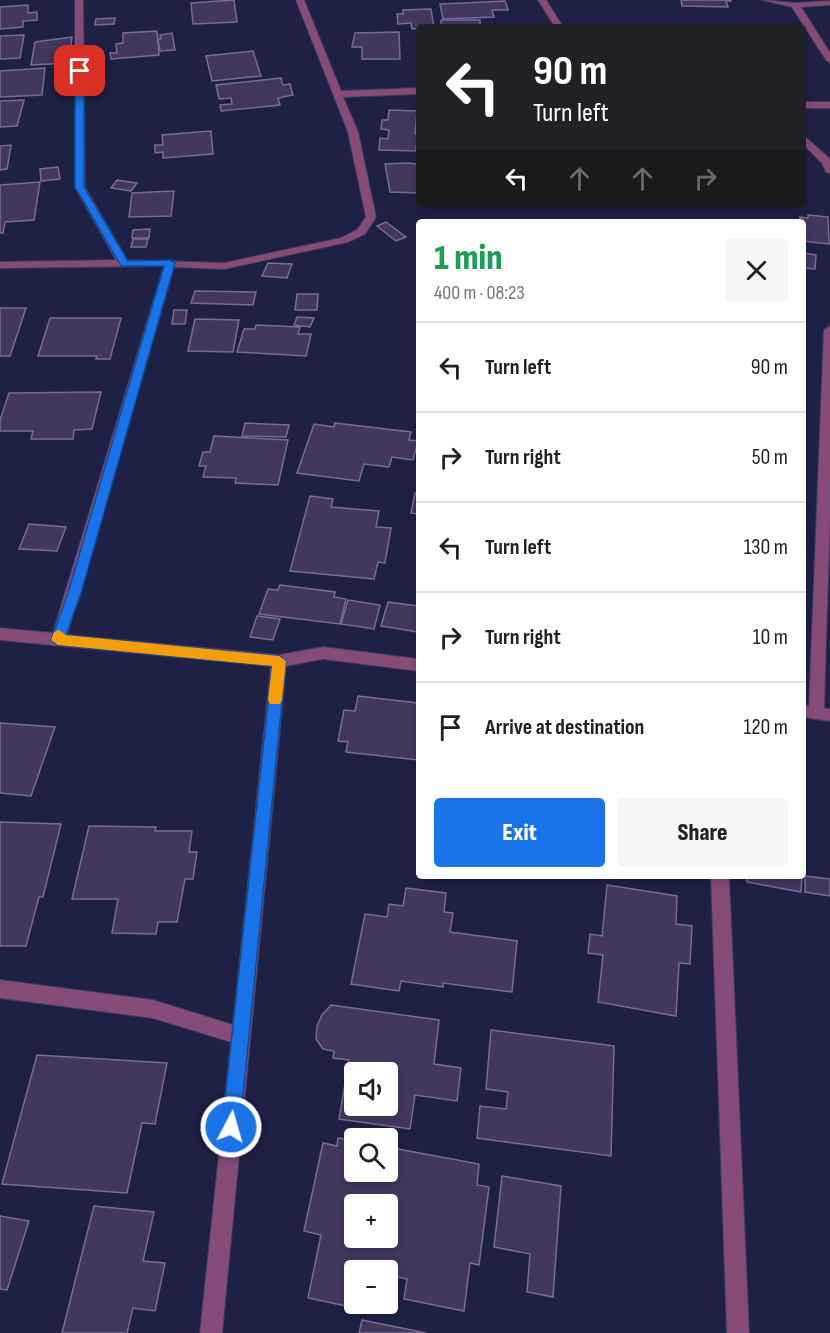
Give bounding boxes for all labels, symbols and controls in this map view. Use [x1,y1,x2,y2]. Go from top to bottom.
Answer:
pin [54,45,105,96]
text: 90 m [533,46,607,97]
icon: left [434,48,512,126]
icon: arrive [63,54,96,87]
text: Turn left [533,97,609,129]
icon: left [500,162,533,195]
icon: ahead [563,162,596,195]
icon: ahead [626,162,659,195]
icon: right [689,162,722,195]
text: 1 min [434,237,502,280]
button: close [725,239,788,302]
text: 400 m · 08:23 [434,281,525,305]
icon: left [434,351,467,384]
text: Turn left [485,354,551,381]
text: 90 m [751,354,788,381]
icon: right [434,441,467,474]
text: Turn right [485,444,561,471]
text: 50 m [752,444,788,471]
icon: left [434,531,467,564]
text: Turn left [485,534,551,561]
text: 130 m [744,534,788,561]
icon: right [434,621,467,654]
text: Turn right [485,624,561,651]
text: 10 m [753,624,788,651]
icon: arrive [434,711,467,744]
text: Arrive at destination [485,714,644,741]
text: 120 m [744,714,788,741]
button: Exit [434,798,605,867]
button: Share [617,798,788,867]
map controls [344,1062,398,1314]
button: sound [344,1062,398,1116]
position arrow [199,1095,263,1159]
button: search [344,1128,398,1182]
button: + [344,1194,398,1248]
button: − [344,1260,398,1314]

